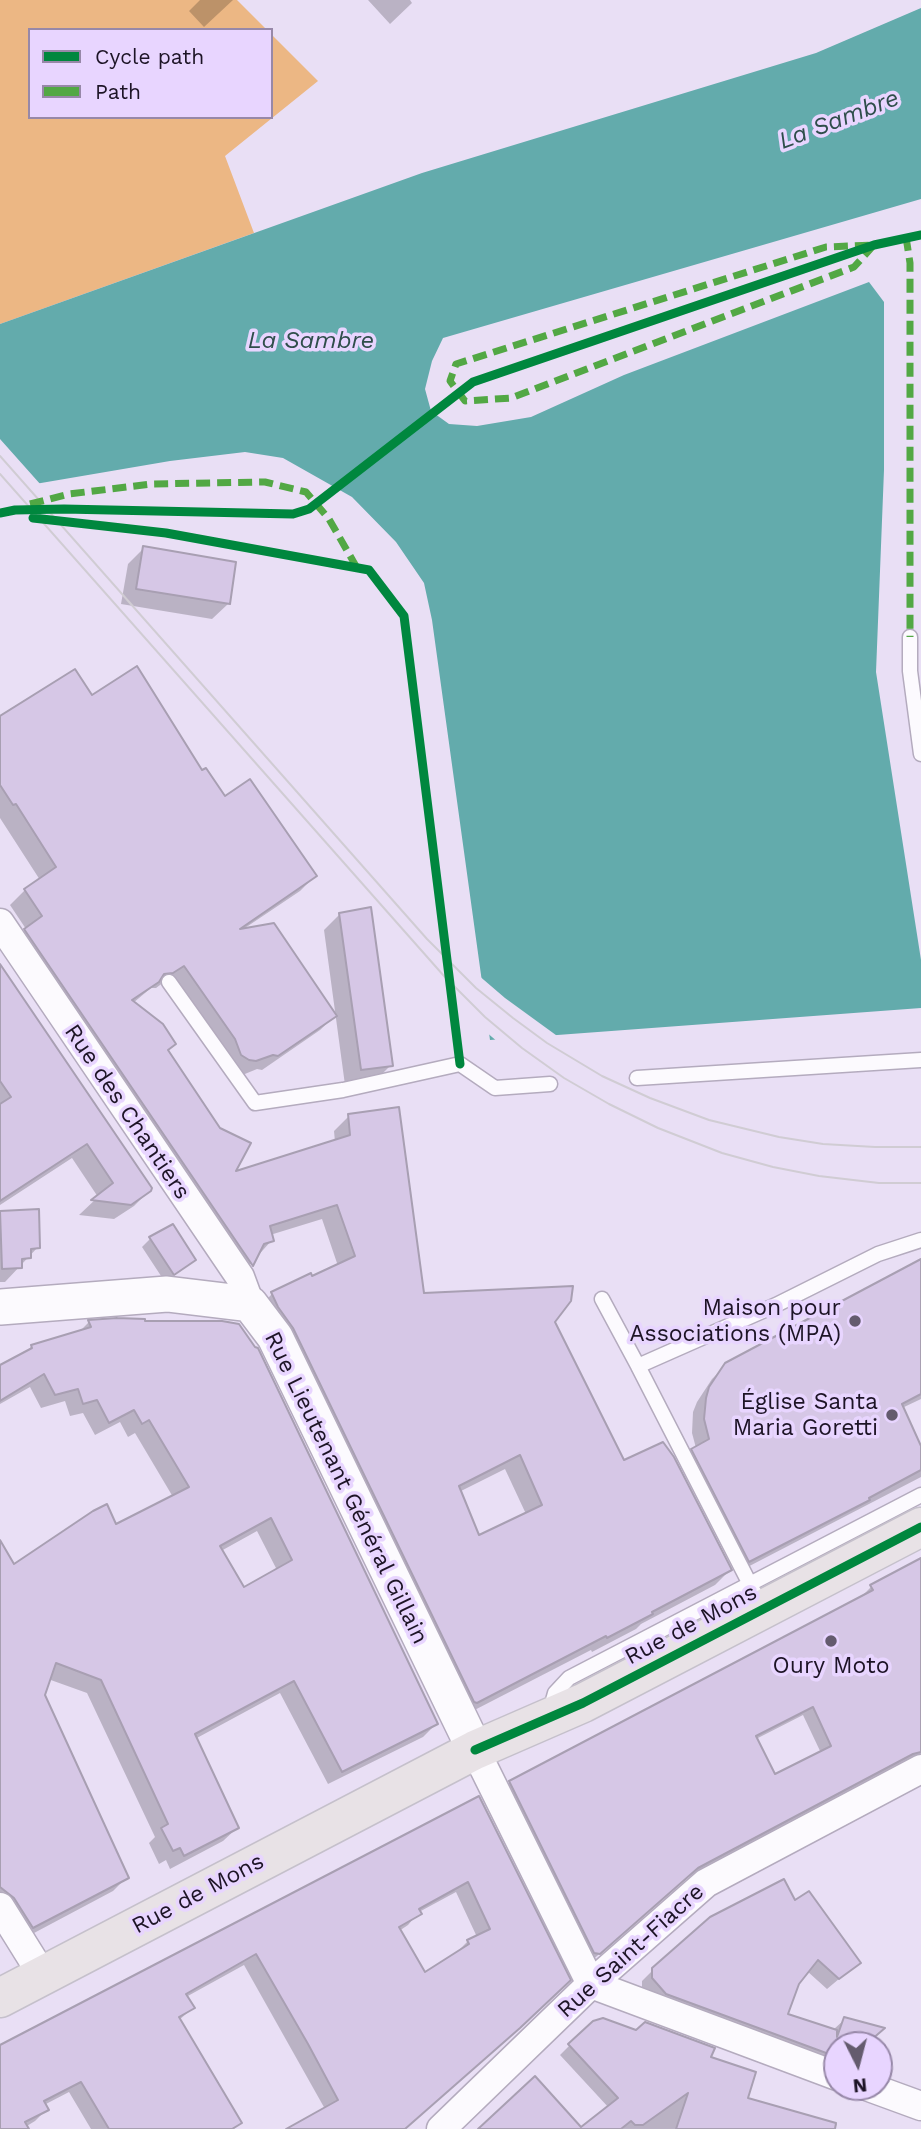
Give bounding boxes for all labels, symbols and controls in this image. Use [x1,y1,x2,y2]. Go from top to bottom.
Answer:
legend [28,28,273,119]
text: Cycle path [95,44,204,69]
text: Path [95,79,141,104]
water label: La Sambre [775,84,903,156]
water label: La Sambre [248,327,374,355]
street label: Rue des Chantiers [58,1019,196,1205]
place label: Maison pour Associations (MPA) [630,1294,841,1348]
marker: Maison pour Associations (MPA) [847,1313,863,1329]
street label: Rue Lieutenant Général Gillain [258,1327,434,1649]
place label: Église Santa Maria Goretti [733,1388,878,1442]
marker: Église Santa Maria Goretti [884,1407,900,1423]
street label: Rue de Mons [620,1579,762,1671]
marker: Oury Moto [823,1633,839,1649]
place label: Oury Moto [773,1652,889,1680]
street label: Rue de Mons [127,1848,269,1940]
street label: Rue Saint-Fiacre [552,1878,710,2024]
north arrow [823,2031,893,2101]
text: N [852,2073,868,2098]

